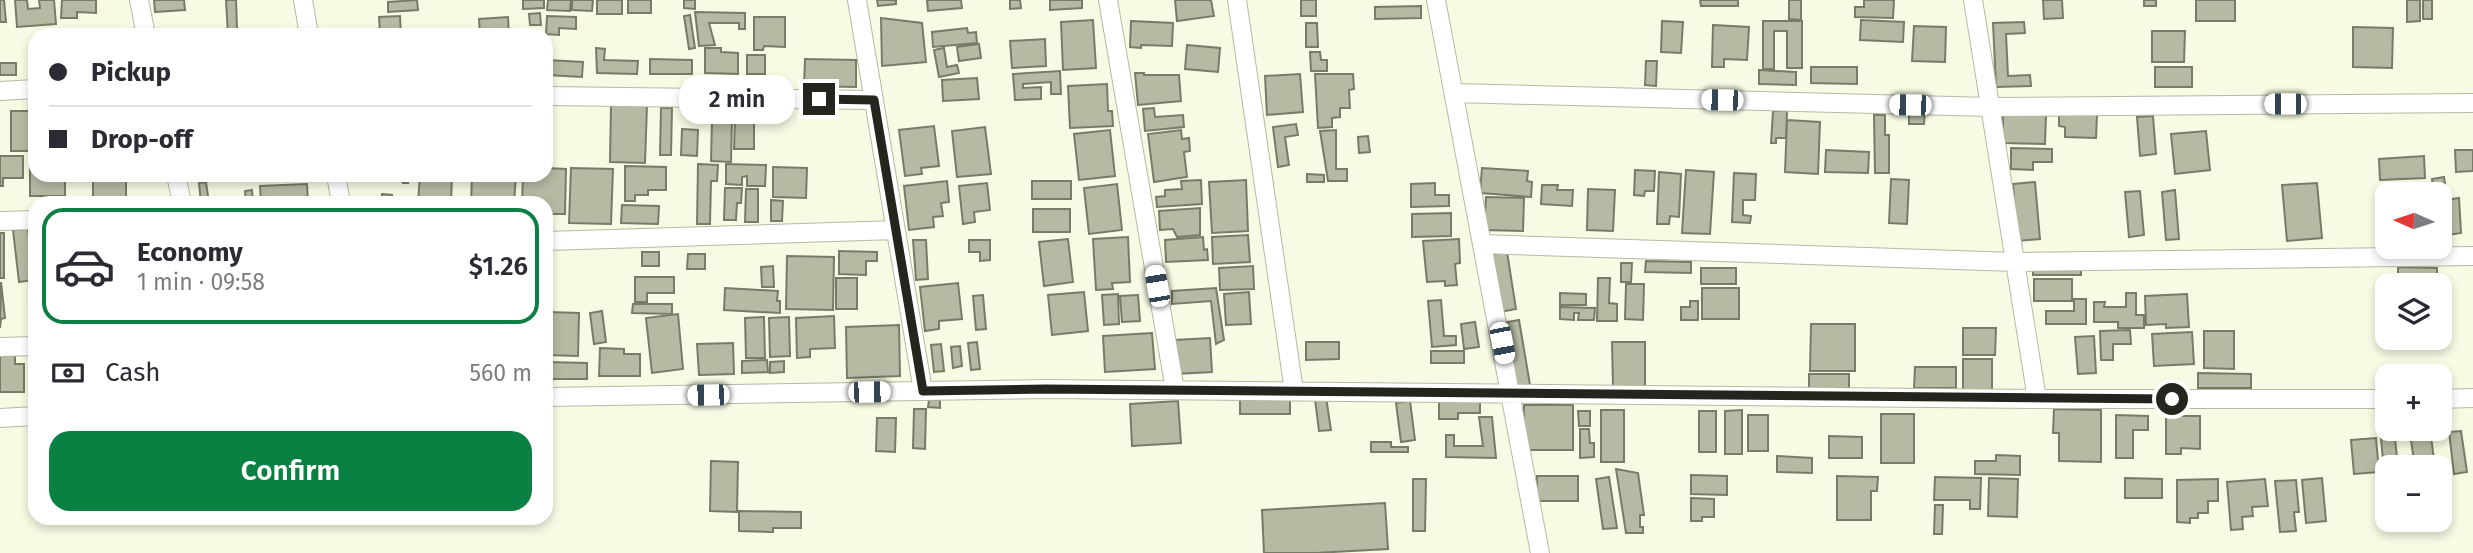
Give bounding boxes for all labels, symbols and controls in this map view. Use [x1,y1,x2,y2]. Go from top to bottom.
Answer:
text: Pickup [91,57,171,88]
callout: 2 min [679,74,794,124]
route end [803,83,835,115]
text: 2 min [709,85,765,113]
car [1701,89,1744,111]
car [1889,94,1932,116]
car [2265,94,2307,115]
text: Drop-off [91,124,193,155]
north arrow [2375,182,2452,259]
map controls [2375,182,2452,532]
icon: car [53,235,116,298]
text: Economy [137,237,243,268]
text: $1.26 [469,251,528,282]
car [1144,263,1171,309]
text: 1 min · 09:58 [137,268,265,296]
button: layers [2375,273,2452,350]
car [1488,320,1517,366]
icon: cash [49,354,87,392]
text: Cash [105,357,161,388]
text: 560 m [470,359,532,387]
button: + [2375,364,2452,441]
car [848,381,891,403]
route start [2156,383,2188,415]
car [687,384,730,406]
button: Confirm [49,431,532,511]
button: − [2375,455,2452,532]

